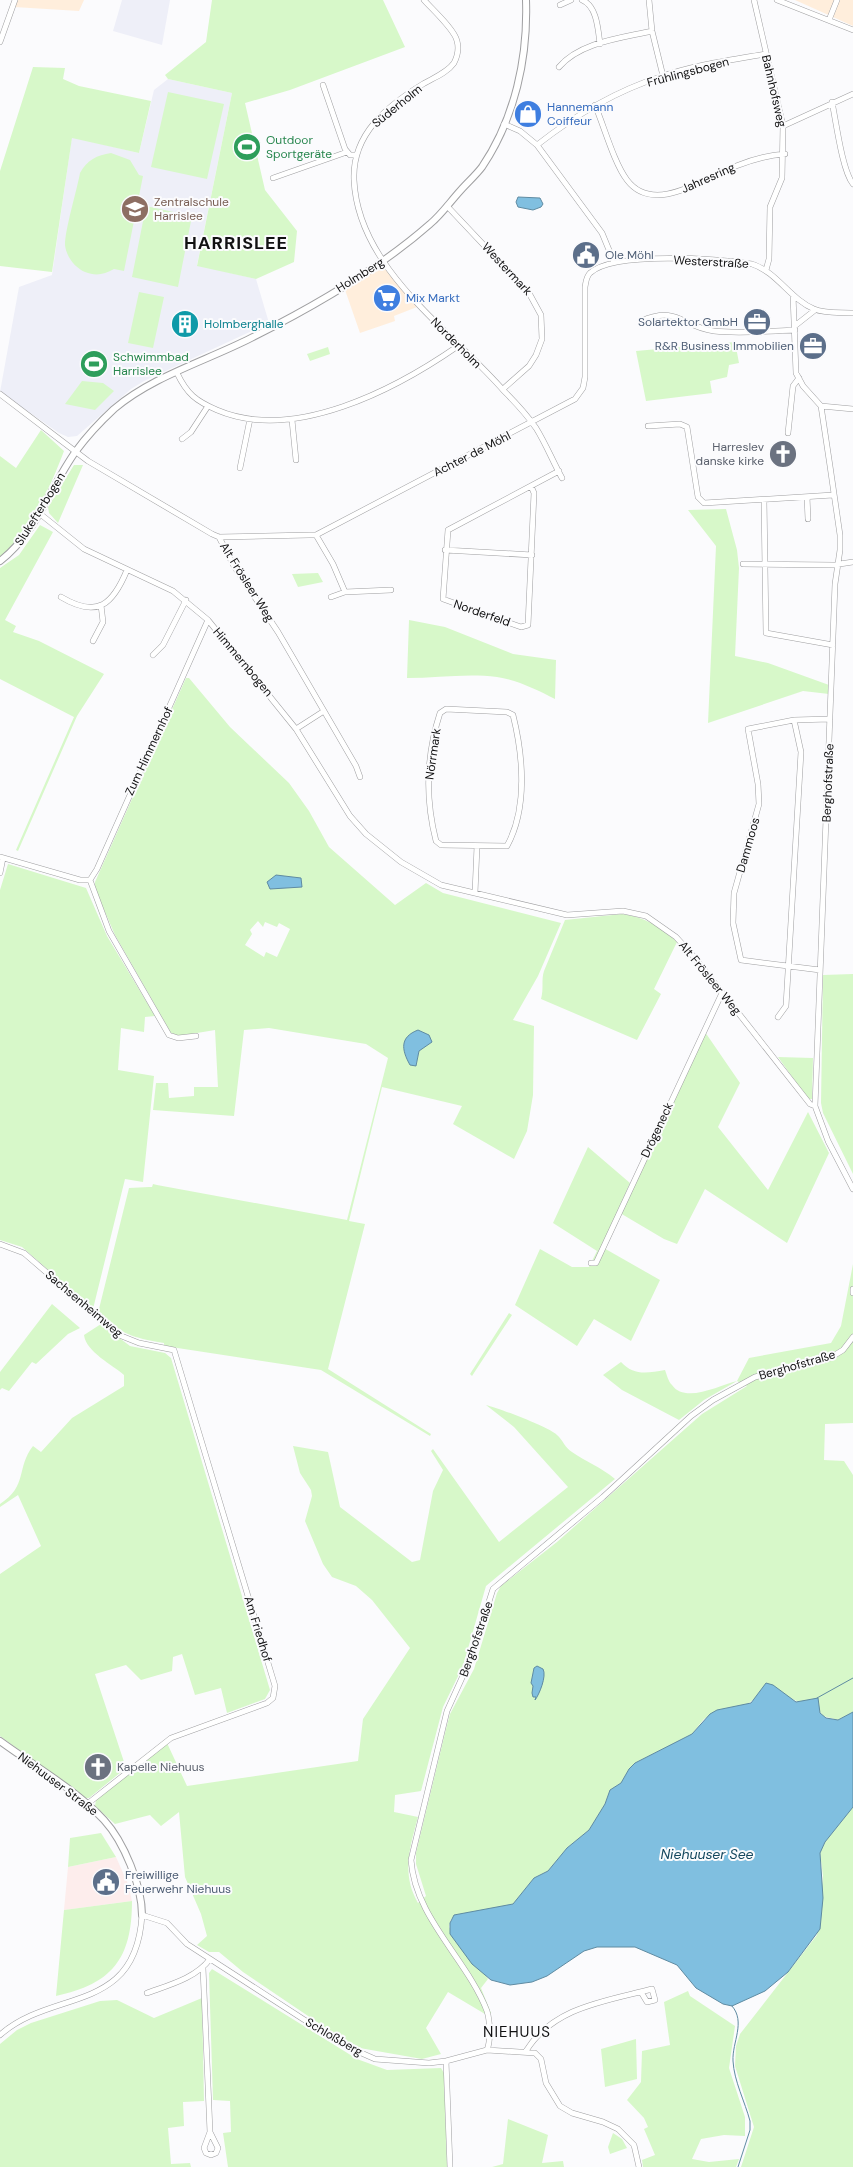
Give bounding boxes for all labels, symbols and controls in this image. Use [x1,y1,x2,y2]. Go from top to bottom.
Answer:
street label: Frühlingsbogen [645,53,731,91]
street label: Bahnhofsweg [758,53,790,129]
street label: Süderholm [369,81,425,131]
shop icon: Hannemann Coiffeur [513,99,543,129]
place label: Hannemann Coiffeur [547,99,613,129]
sports icon: Outdoor Sportgeräte [232,132,262,162]
place label: Outdoor Sportgeräte [266,132,332,162]
street label: Jahresring [679,159,738,197]
school or university icon: Zentralschule Harrislee [120,194,150,224]
place label: Zentralschule Harrislee [154,194,229,224]
district label: HARRISLEE [184,231,288,255]
street label: Westermark [478,239,536,299]
public building icon: Ole Möhl [571,240,601,270]
place label: Ole Möhl [605,247,654,263]
street label: Westerstraße [673,252,749,272]
street label: Holmberg [333,254,387,296]
supermarket icon: Mix Markt [372,283,402,313]
place label: Mix Markt [406,290,460,306]
office icon: Solartektor GmbH [742,307,772,337]
building icon: Holmberghalle [170,309,200,339]
street label: Norderholm [427,314,485,372]
place label: Solartektor GmbH [638,314,738,330]
place label: Holmberghalle [204,316,284,332]
office icon: R&R Business Immobilien [798,331,828,361]
place label: R&R Business Immobilien [655,338,794,354]
sports icon: Schwimmbad Harrislee [79,349,109,379]
place label: Schwimmbad Harrislee [113,349,189,379]
street label: Achter de Möhl [431,428,513,480]
place label: Harreslev danske kirke [696,439,765,469]
church icon: Harreslev danske kirke [768,439,798,469]
street label: Slukefterbogen [11,469,69,549]
street label: Alt Frösleer Weg [216,539,278,625]
street label: Norderfeld [451,596,513,630]
street label: Himmernbogen [210,624,277,700]
street label: Zum Himmernhof [121,704,177,798]
street label: Nörrmark [421,727,445,781]
street label: Berghofstraße [819,743,837,823]
street label: Dammoos [733,816,763,874]
street label: Alt Frösleer Weg [675,938,745,1019]
street label: Drögeneck [637,1100,677,1160]
street label: Sachsenheimweg [42,1267,126,1341]
street label: Berghofstraße [757,1346,837,1384]
street label: Am Friedhof [240,1594,276,1664]
street label: Berghofstraße [456,1599,496,1679]
street label: Niehuuser Straße [15,1749,101,1819]
church icon: Kapelle Niehuus [83,1752,113,1782]
place label: Kapelle Niehuus [117,1759,205,1775]
water label: Niehuuser See [660,1845,754,1863]
public building icon: Freiwillige Feuerwehr Niehuus [91,1867,121,1897]
place label: Freiwillige Feuerwehr Niehuus [125,1867,231,1897]
street label: Schloßberg [302,2014,366,2060]
district label: NIEHUUS [483,2022,551,2042]

